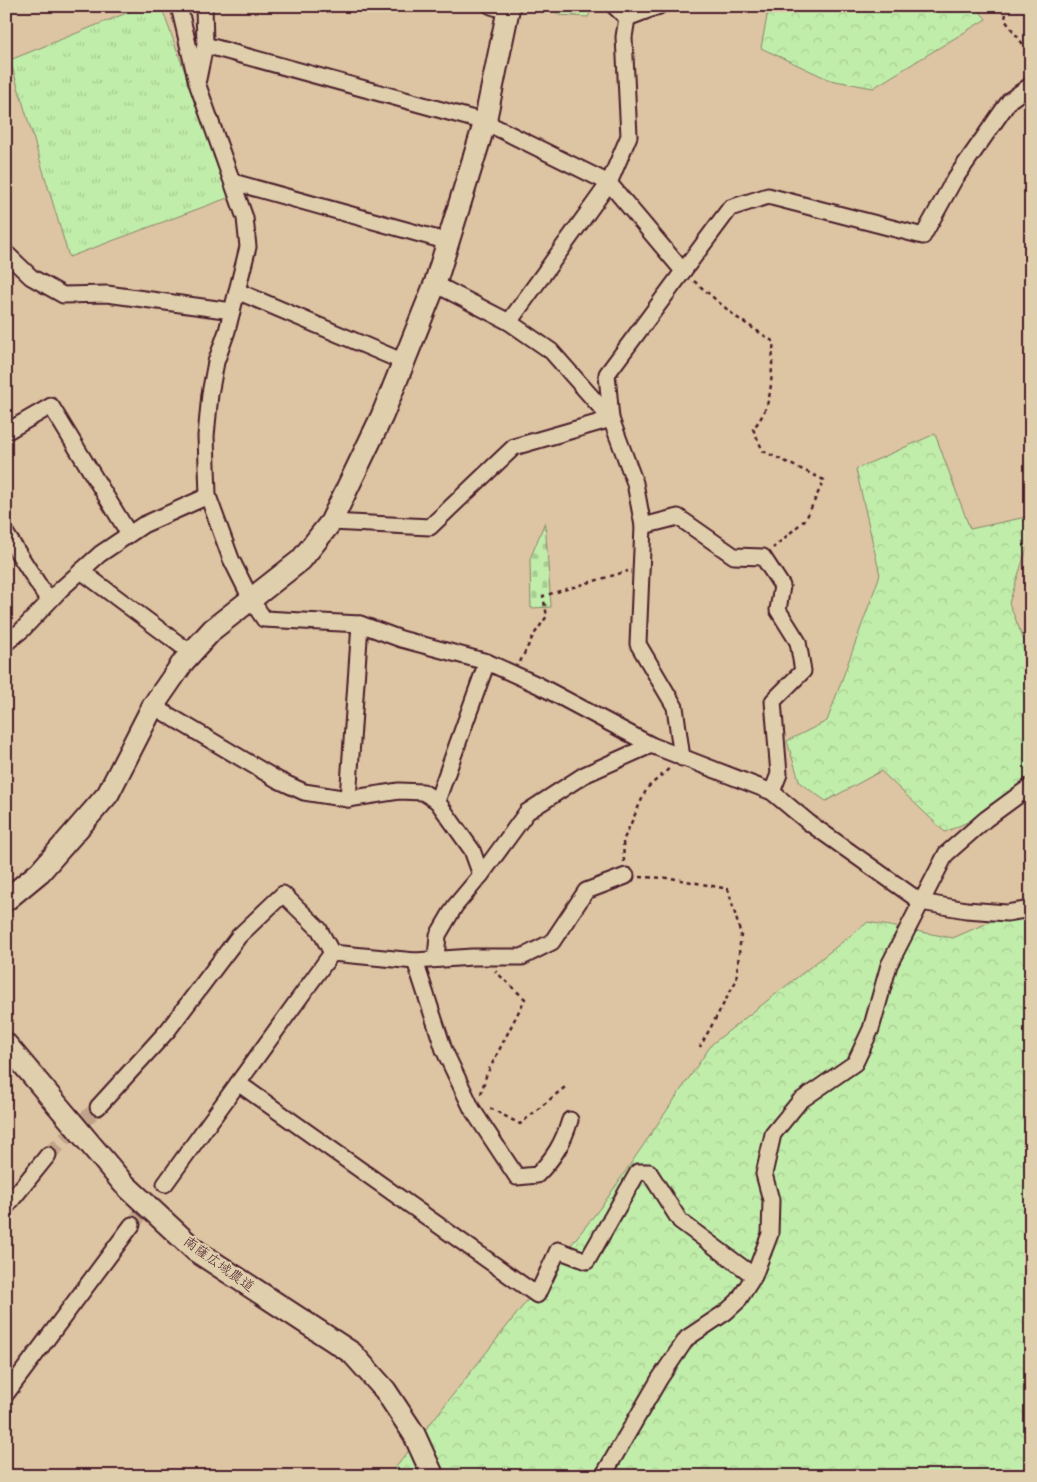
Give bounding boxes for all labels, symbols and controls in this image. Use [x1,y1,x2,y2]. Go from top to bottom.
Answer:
street label: 南薩広域農道 [180,1232,258,1296]

